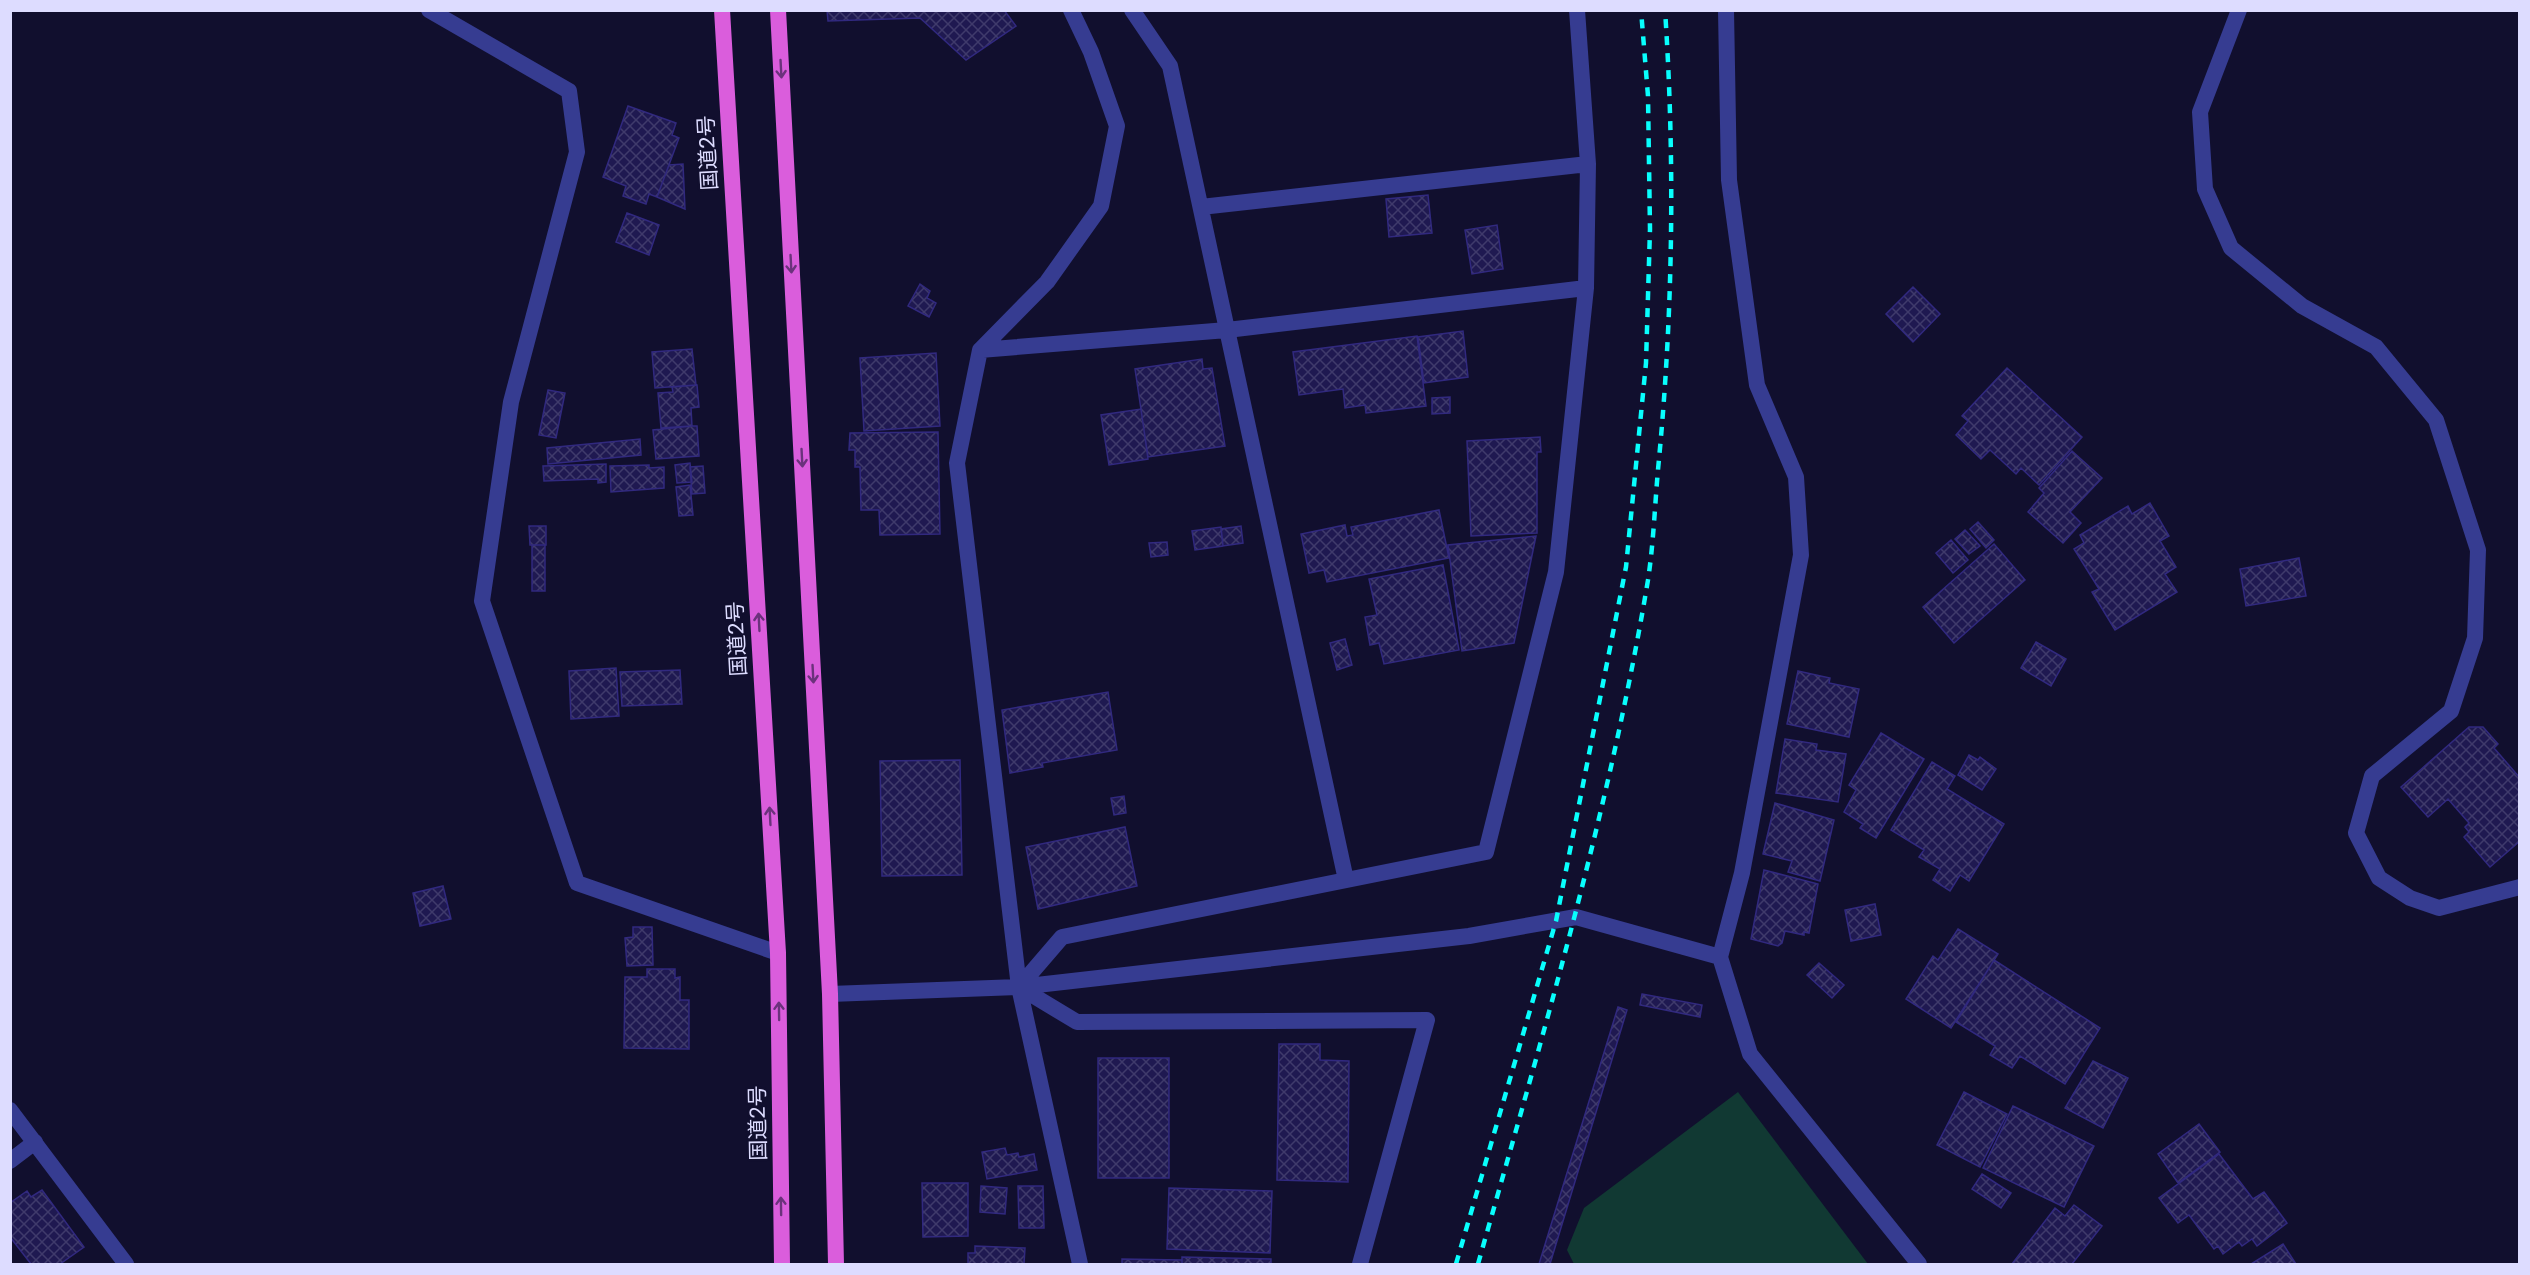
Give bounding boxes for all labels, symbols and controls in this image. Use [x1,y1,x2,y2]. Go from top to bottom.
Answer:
one-way arrow [776,58,787,78]
street label: 国道2号 [691,115,724,191]
one-way arrow [786,253,797,273]
one-way arrow [796,448,807,468]
street label: 国道2号 [720,601,753,677]
one-way arrow [753,612,764,632]
one-way arrow [808,664,819,684]
one-way arrow [765,807,776,827]
one-way arrow [773,1002,785,1022]
street label: 国道2号 [742,1085,773,1161]
one-way arrow [775,1197,787,1217]

